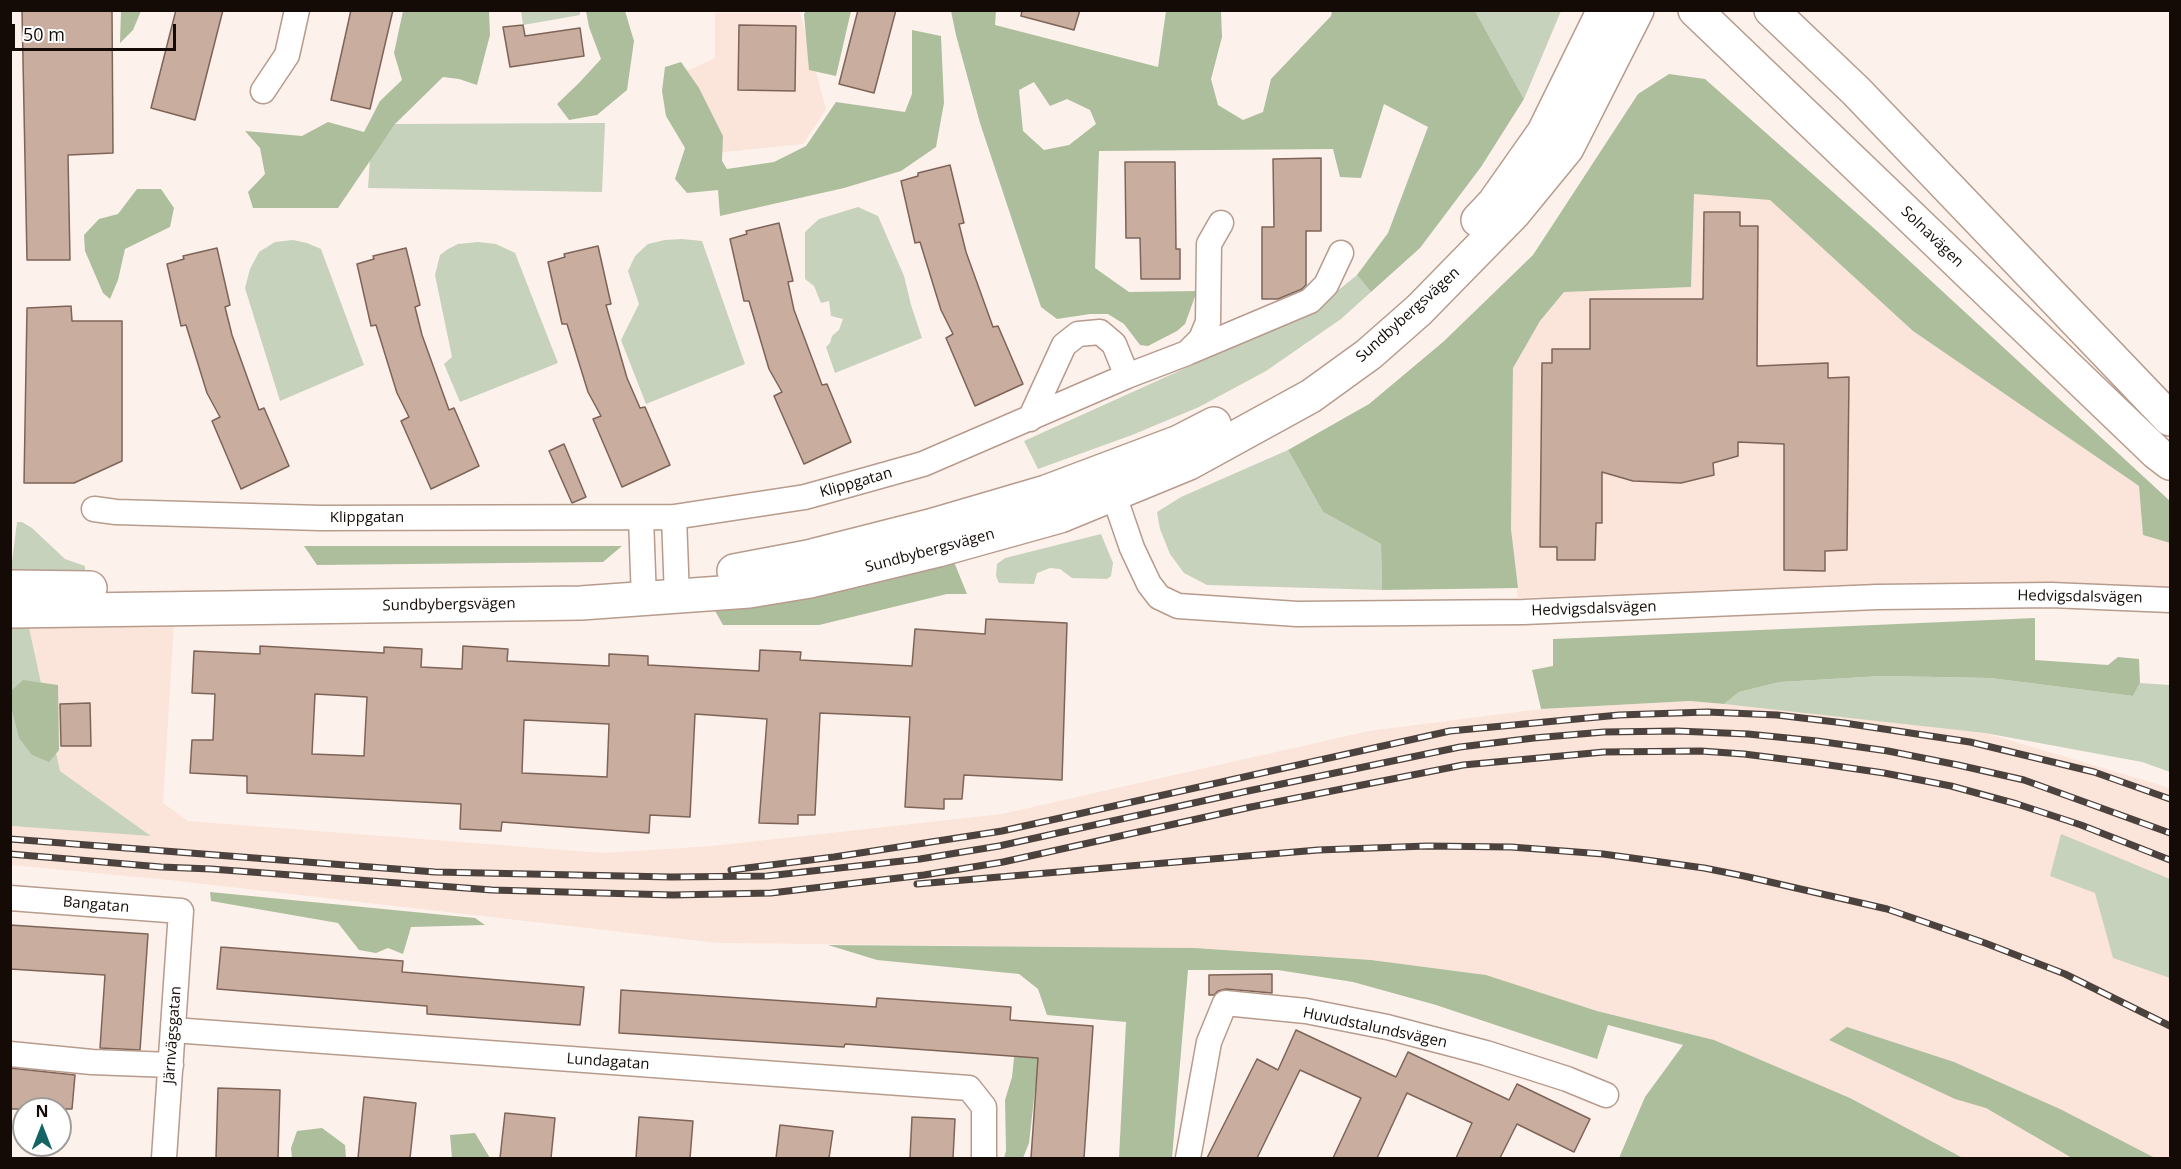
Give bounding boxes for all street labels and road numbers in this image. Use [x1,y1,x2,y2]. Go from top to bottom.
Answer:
street label: Solnavägen [1897,203,1967,271]
street label: Sundbybergsvägen [1353,264,1463,366]
street label: Klippgatan [818,464,894,502]
street label: Klippgatan [330,509,404,527]
street label: Sundbybergsvägen [863,525,997,577]
street label: Hedvigsdalsvägen [2017,587,2143,607]
street label: Sundbybergsvägen [382,595,516,615]
street label: Hedvigsdalsvägen [1531,598,1657,620]
street label: Bangatan [62,893,130,917]
street label: Järnvägsgatan [161,985,185,1085]
street label: Huvudstalundsvägen [1301,1004,1449,1052]
street label: Lundagatan [566,1050,650,1074]

